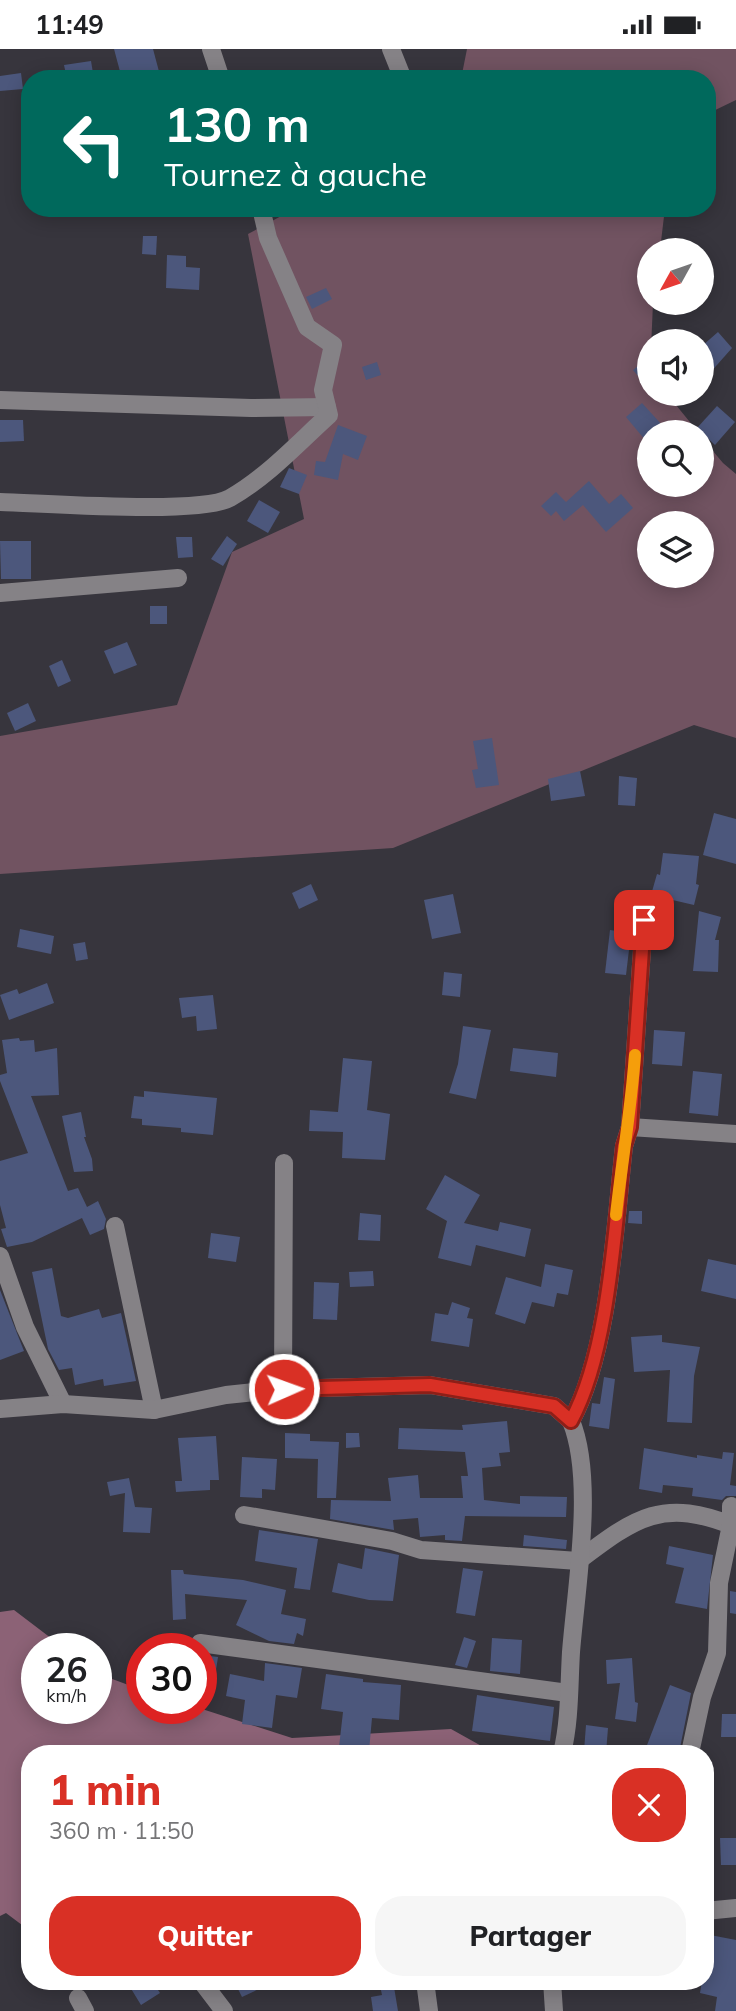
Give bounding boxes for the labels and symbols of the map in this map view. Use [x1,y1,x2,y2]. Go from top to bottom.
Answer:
north arrow [637,238,714,315]
pin [614,890,674,950]
position arrow [247,1352,321,1426]
speed limit sign: 30 [126,1633,217,1724]

